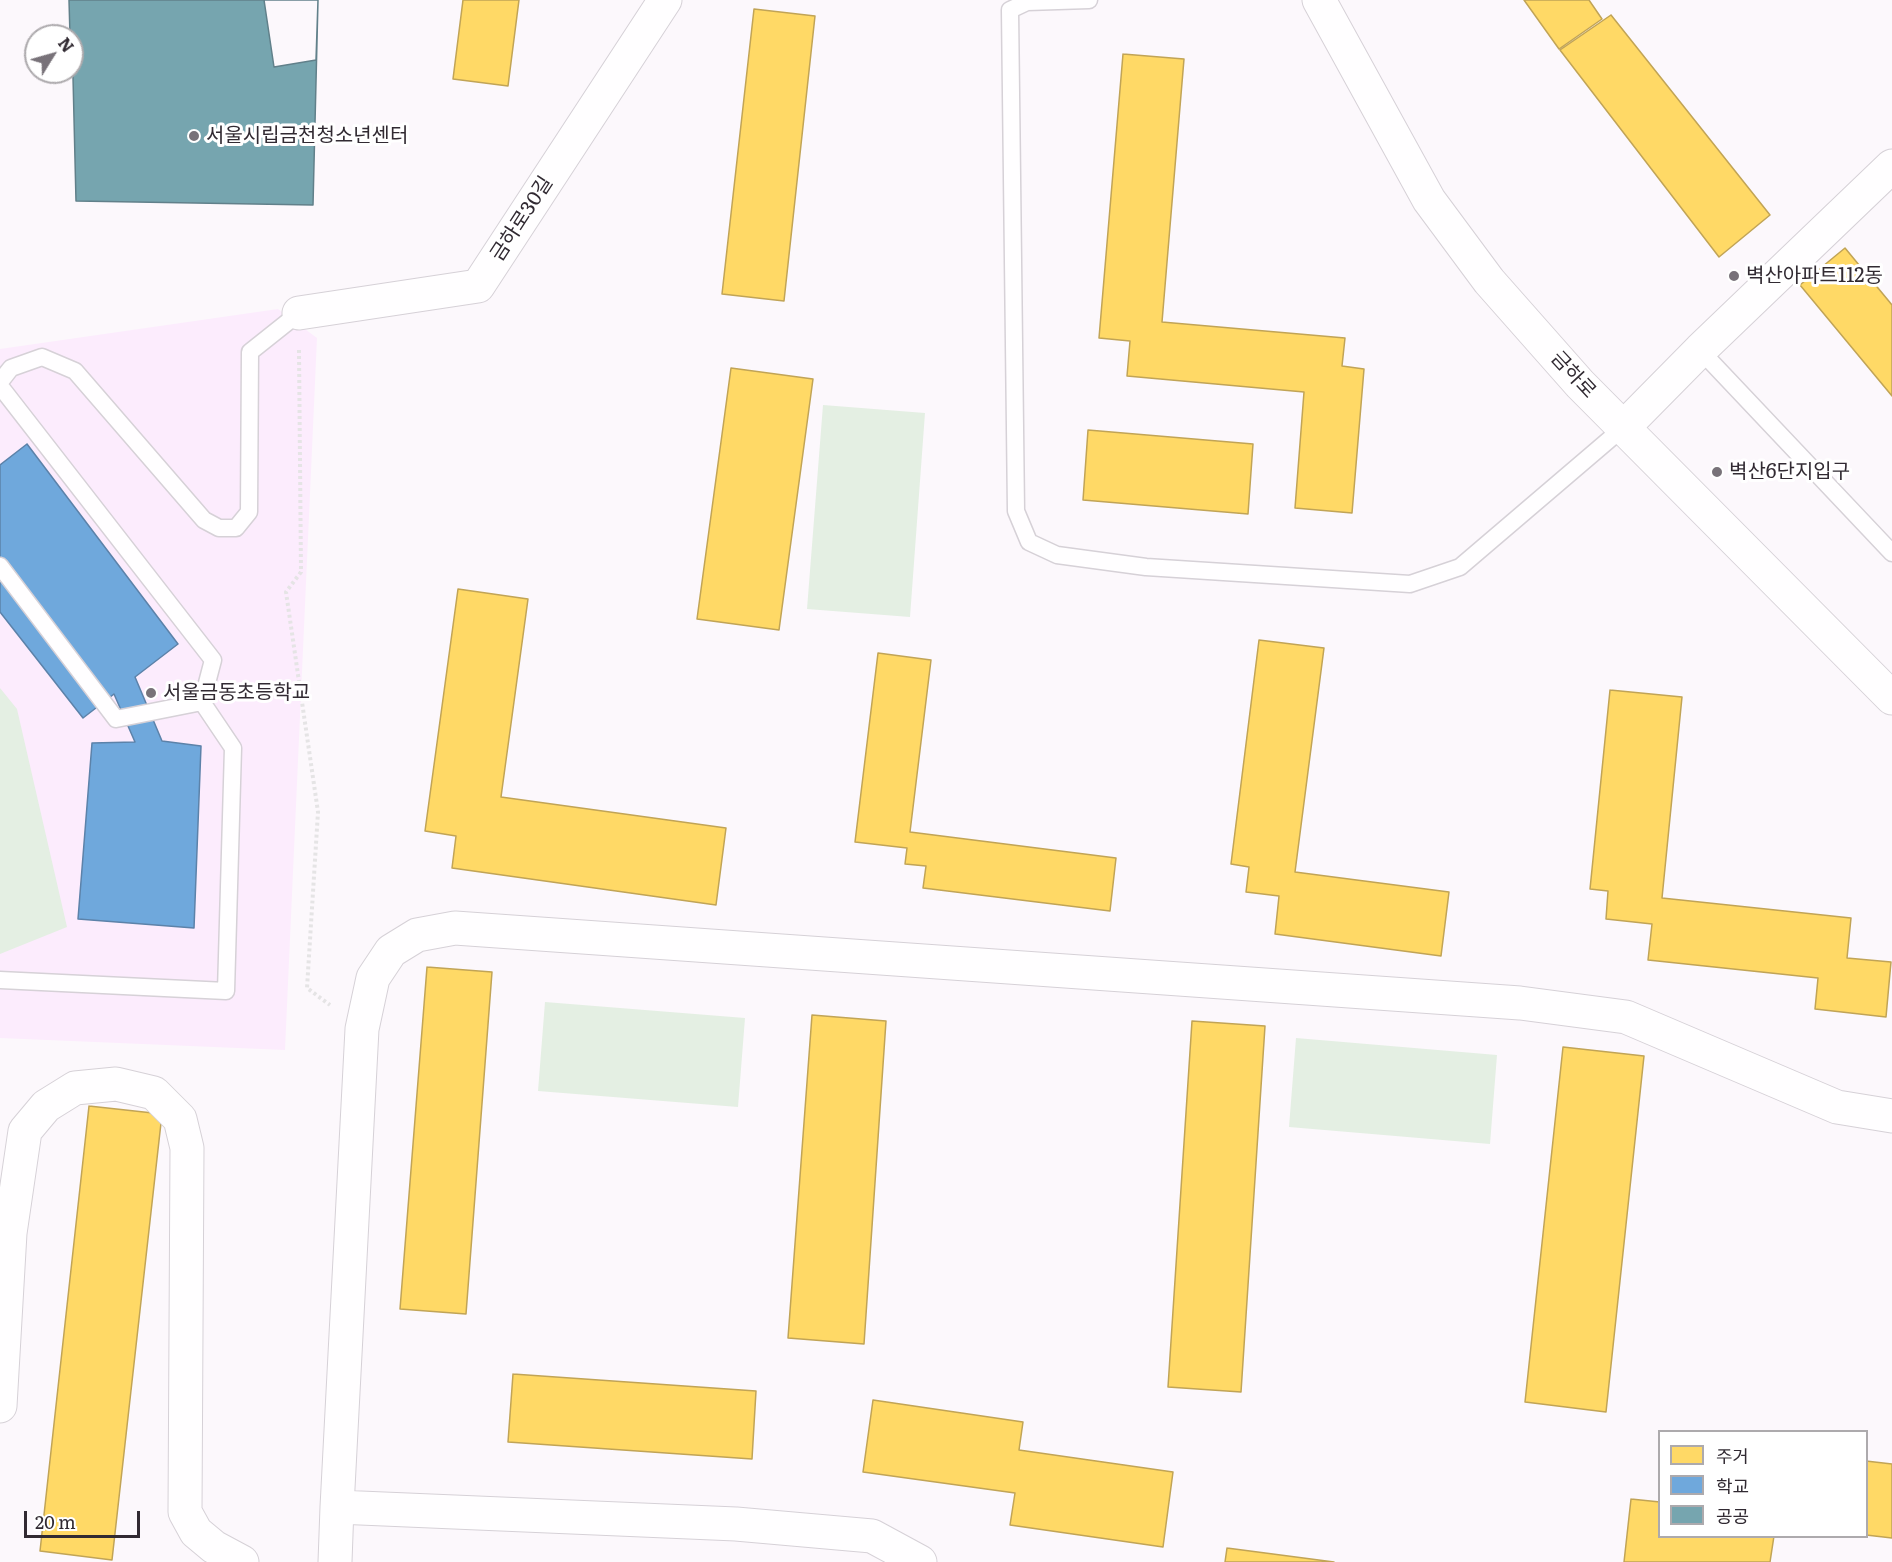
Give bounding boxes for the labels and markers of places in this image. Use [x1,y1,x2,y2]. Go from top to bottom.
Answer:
place label: 서울시립금천청소년센터 [206,124,408,148]
marker: 서울시립금천청소년센터 [187,129,201,143]
place label: 벽산아파트112동 [1746,264,1883,288]
marker: 벽산아파트112동 [1727,269,1741,283]
place label: 벽산6단지입구 [1729,460,1850,484]
marker: 벽산6단지입구 [1710,465,1724,479]
place label: 서울금동초등학교 [163,681,310,705]
marker: 서울금동초등학교 [144,686,158,700]

